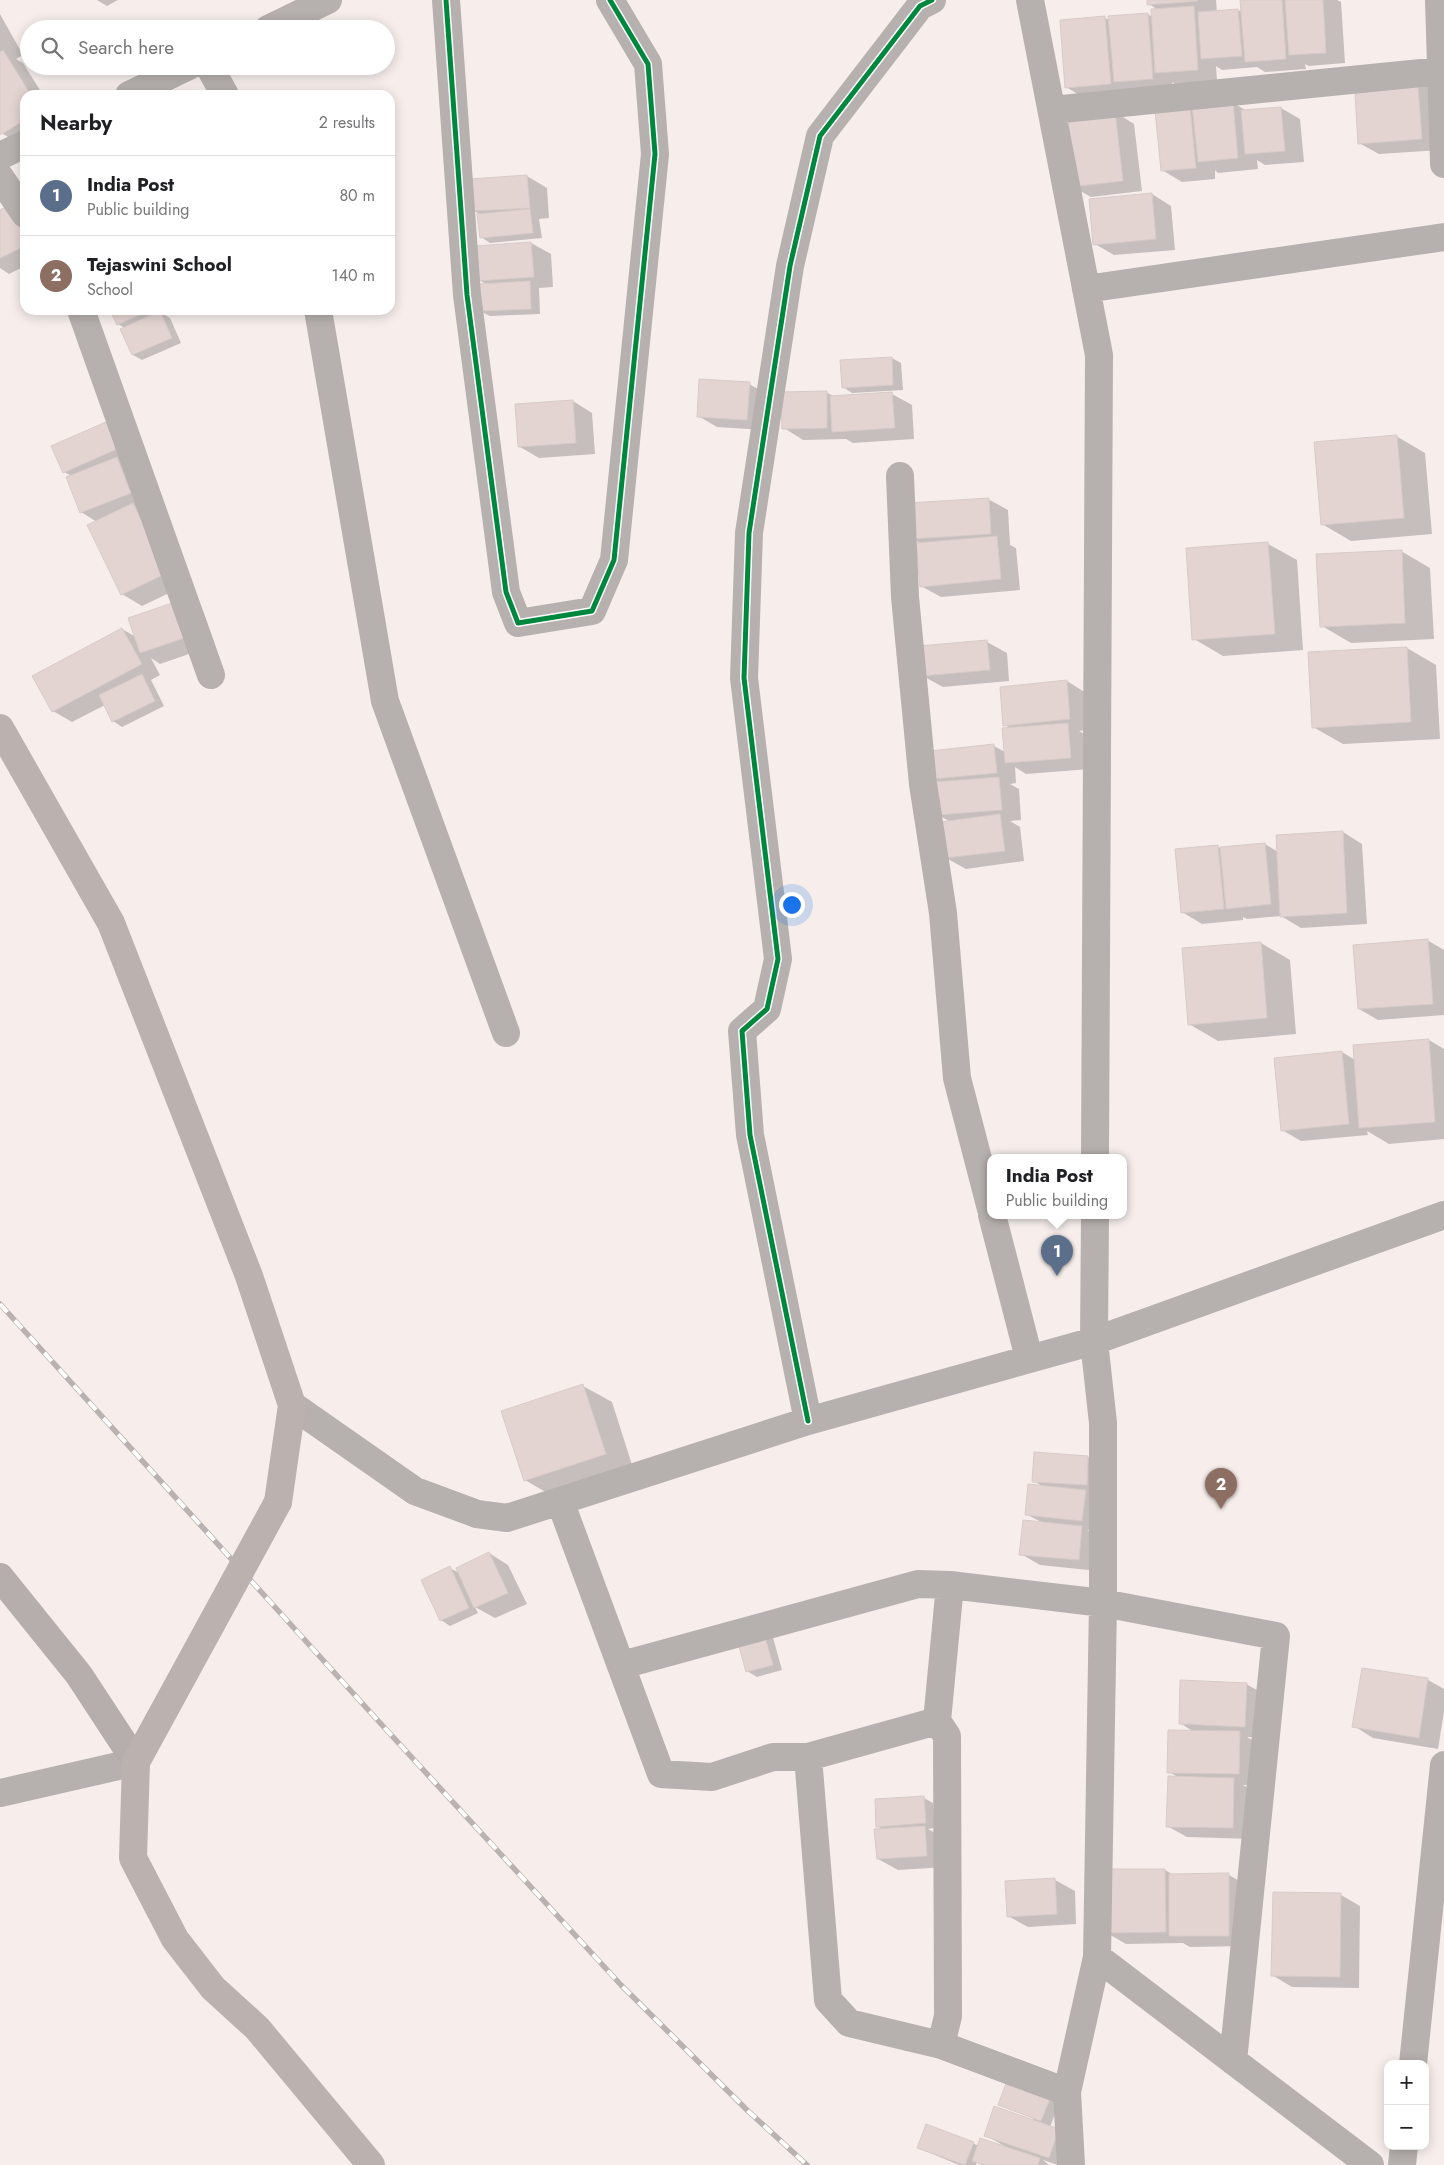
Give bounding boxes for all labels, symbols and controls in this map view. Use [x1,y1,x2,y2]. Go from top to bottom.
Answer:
search box [20,20,395,75]
icon: search [38,34,66,62]
text: Search here [78,34,174,61]
text: Nearby [40,108,112,138]
text: 2 results [319,111,375,134]
text: India Post [87,171,174,198]
text: 1 [52,184,60,207]
text: 80 m [339,184,375,207]
text: Public building [87,198,189,221]
text: Tejaswini School [87,251,232,278]
text: 2 [51,264,61,287]
text: 140 m [332,264,375,287]
text: School [87,278,133,301]
your location [779,892,805,918]
popup [987,1154,1127,1219]
text: India Post [1006,1162,1093,1189]
text: Public building [1006,1189,1108,1212]
pin: 1 [1041,1235,1073,1276]
pin: 2 [1205,1468,1237,1509]
map controls [1384,2060,1429,2150]
button: + [1384,2060,1429,2105]
button: − [1384,2105,1429,2150]

